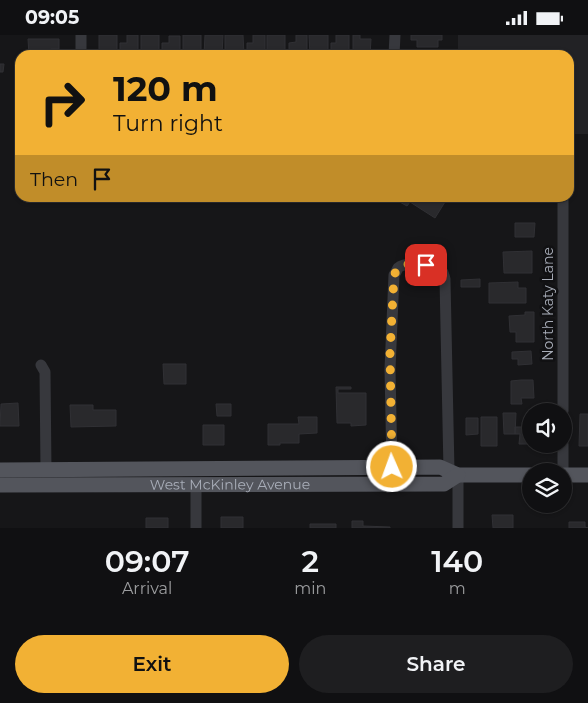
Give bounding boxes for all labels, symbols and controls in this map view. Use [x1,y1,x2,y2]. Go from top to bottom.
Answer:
text: 09:05 [25,6,79,29]
text: 120 m [113,67,218,110]
icon: right [30,70,95,135]
text: Turn right [113,110,223,137]
icon: arrive [88,165,116,193]
text: Then [30,168,78,191]
pin [405,244,447,286]
street label: North Katy Lane [539,247,557,361]
icon: arrive [412,251,440,279]
map controls [522,403,572,513]
button: sound [522,403,572,453]
position arrow [365,440,417,492]
button: layers [522,463,572,513]
street label: West McKinley Avenue [150,475,310,494]
text: 09:07 [105,543,189,580]
text: 2 [302,543,319,580]
text: 140 [431,543,483,580]
text: Arrival [122,579,172,598]
text: min [294,579,326,598]
text: m [449,579,466,598]
button: Exit [15,635,289,693]
button: Share [299,635,573,693]

